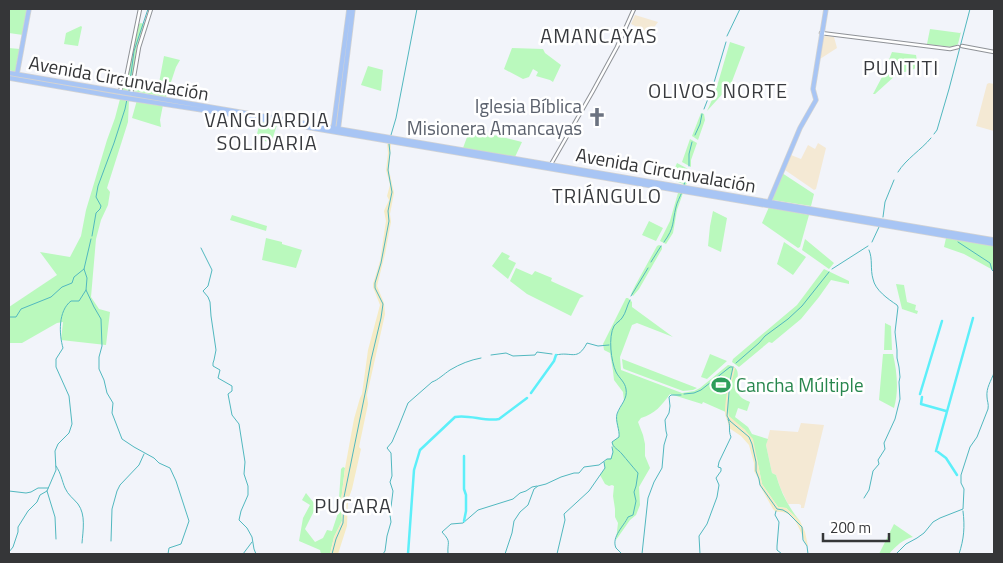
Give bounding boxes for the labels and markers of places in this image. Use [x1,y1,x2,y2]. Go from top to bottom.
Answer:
place label: Iglesia Bíblica Misionera Amancayas [407,91,582,142]
church icon: Iglesia Bíblica Misionera Amancayas [586,106,608,128]
place label: Cancha Múltiple [736,370,864,399]
sports icon: Cancha Múltiple [710,374,732,396]

